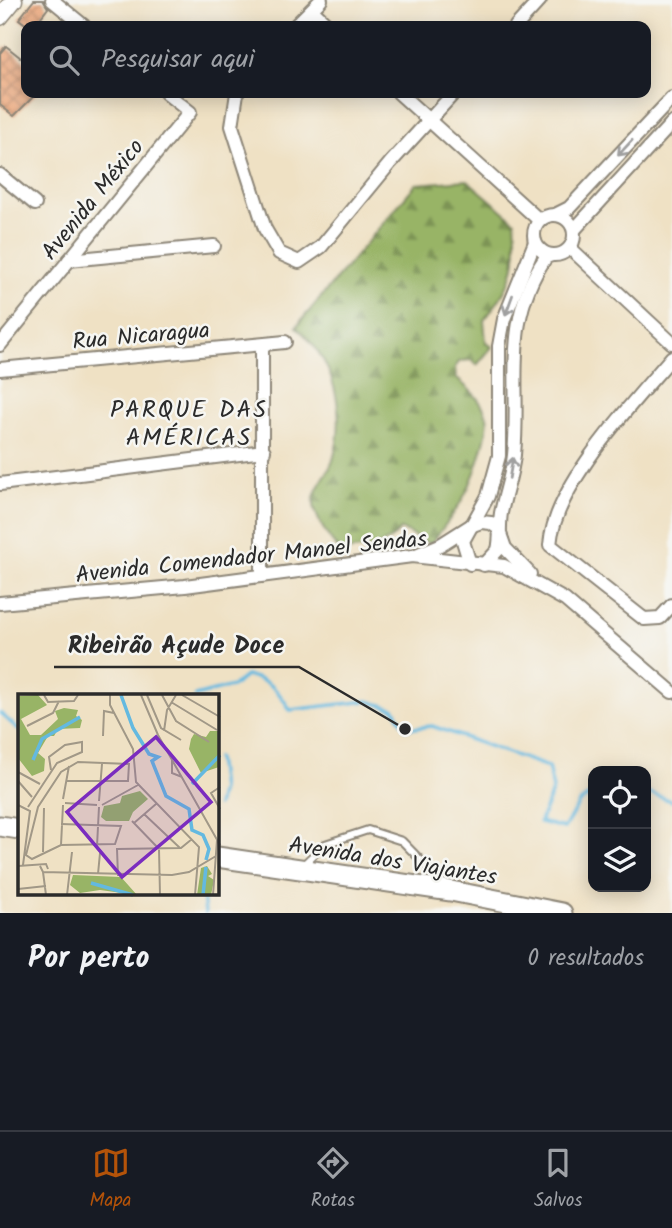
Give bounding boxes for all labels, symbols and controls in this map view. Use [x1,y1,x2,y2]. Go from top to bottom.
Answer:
search box [21,21,651,98]
text: Pesquisar aqui [101,39,254,81]
icon: search [45,41,83,79]
street label: Avenida México [33,132,154,269]
one-way arrow [617,139,634,156]
one-way arrow [502,294,514,316]
street label: Rua Nicaragua [71,313,211,361]
district label: PARQUE DAS AMÉRICAS [110,391,268,458]
one-way arrow [505,457,519,480]
street label: Avenida Comendador Manoel Sendas [74,522,429,594]
callout: Ribeirão Açude Doce [54,622,299,667]
text: Ribeirão Açude Doce [68,627,284,666]
inset map [18,694,219,895]
map controls [588,766,651,892]
button: locate [588,766,651,829]
street label: Avenida dos Viajantes [286,828,500,896]
button: layers [588,829,651,892]
text: Por perto [28,935,149,983]
text: 0 resultados [527,941,644,977]
tab: Mapa [90,1144,132,1216]
tab: Rotas [311,1144,355,1216]
tab: Salvos [534,1144,582,1216]

